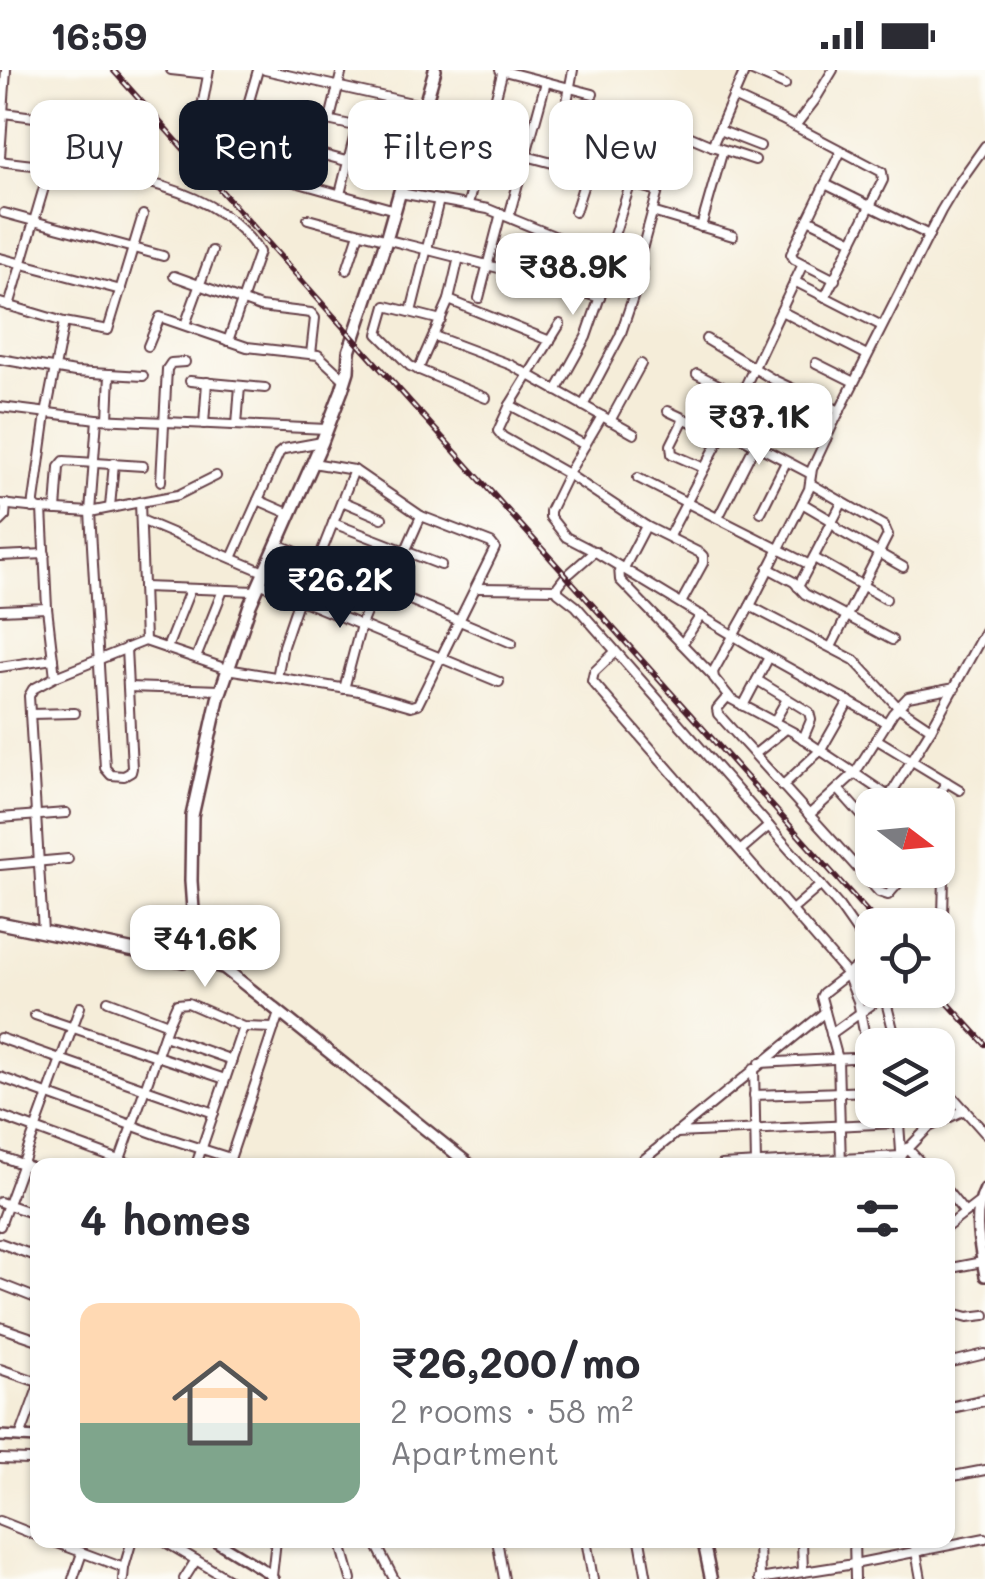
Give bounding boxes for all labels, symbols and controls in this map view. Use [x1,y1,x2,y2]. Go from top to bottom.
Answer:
text: 16:59 [50,10,147,60]
chip: Buy [30,100,159,190]
chip: Rent [179,100,328,190]
chip: Filters [348,100,529,190]
chip: New [549,100,693,190]
pin: ₹38.9K [492,233,654,318]
text: ₹38.9K [518,244,628,286]
pin: ₹37.1K [678,383,840,468]
text: ₹37.1K [707,394,811,436]
pin: ₹26.2K [259,546,421,631]
text: ₹26.2K [286,557,394,599]
north arrow [855,788,955,888]
map controls [855,788,955,1128]
pin: ₹41.6K [124,905,286,990]
button: locate [855,908,955,1008]
text: ₹41.6K [152,916,258,958]
button: layers [855,1028,955,1128]
text: 4 homes [80,1191,251,1246]
icon: filters [850,1191,905,1246]
text: ₹26,200/mo [390,1334,640,1389]
icon: home [160,1343,280,1463]
text: 2 rooms · 58 m² [390,1389,633,1431]
text: Apartment [390,1431,559,1473]

